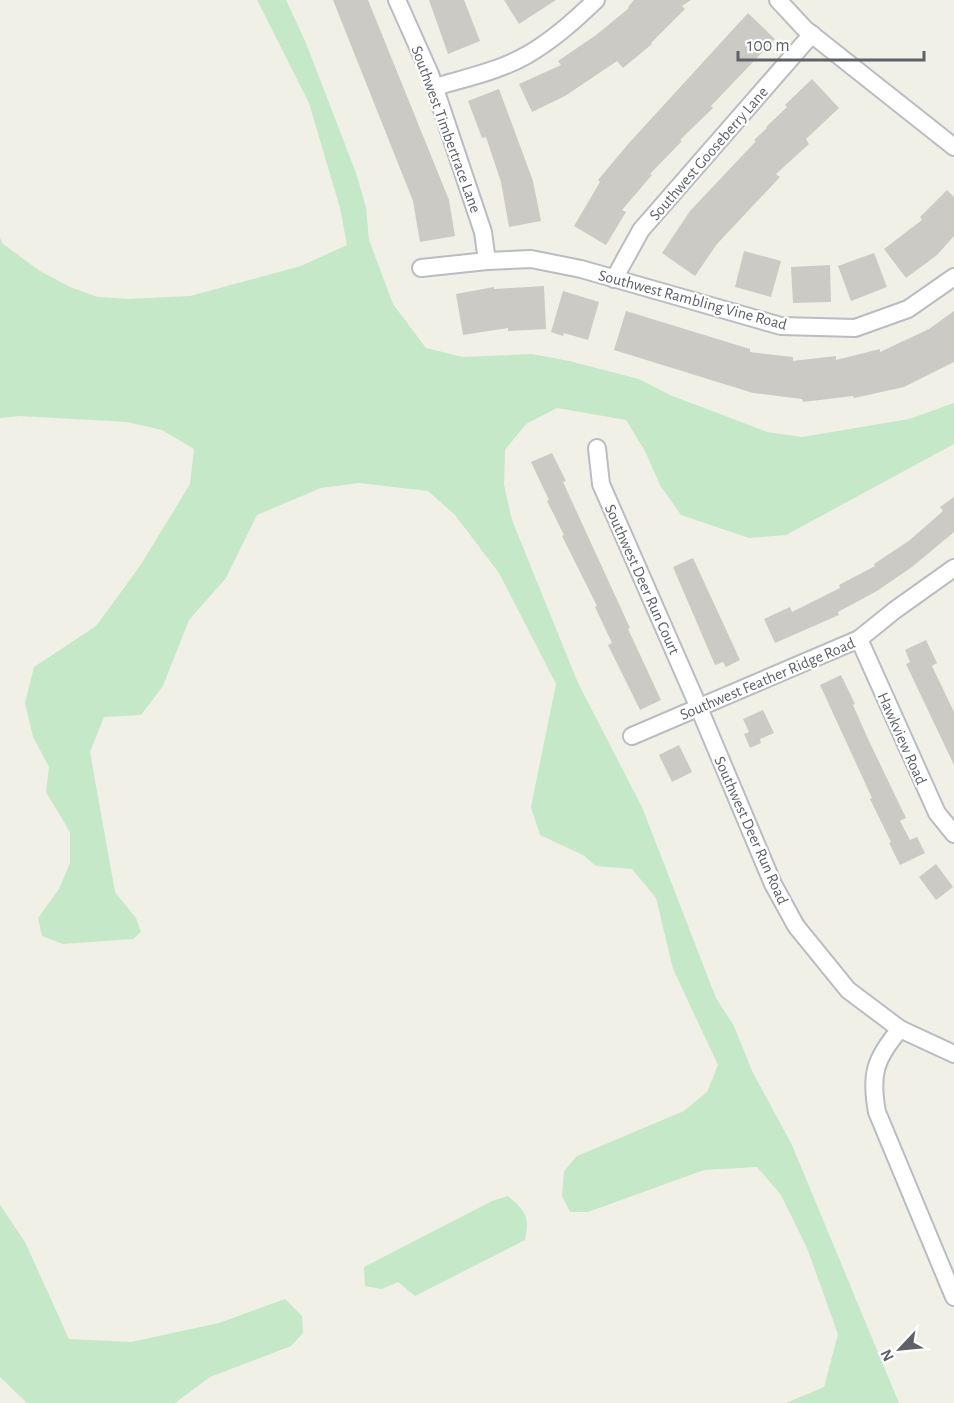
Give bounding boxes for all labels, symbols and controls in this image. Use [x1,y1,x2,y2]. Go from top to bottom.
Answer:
scale bar [738,24,924,62]
text: 100 m [747,37,790,55]
street label: Southwest Timbertrace Lane [408,44,484,215]
street label: Southwest Gooseberry Lane [646,84,772,224]
street label: Southwest Rambling Vine Road [597,267,789,333]
street label: Southwest Deer Run Court [602,502,682,657]
street label: Southwest Feather Ridge Road [678,635,857,723]
street label: Hawkview Road [875,690,930,787]
street label: Southwest Deer Run Road [711,754,791,907]
north arrow [870,1319,930,1379]
text: N [878,1347,897,1364]

